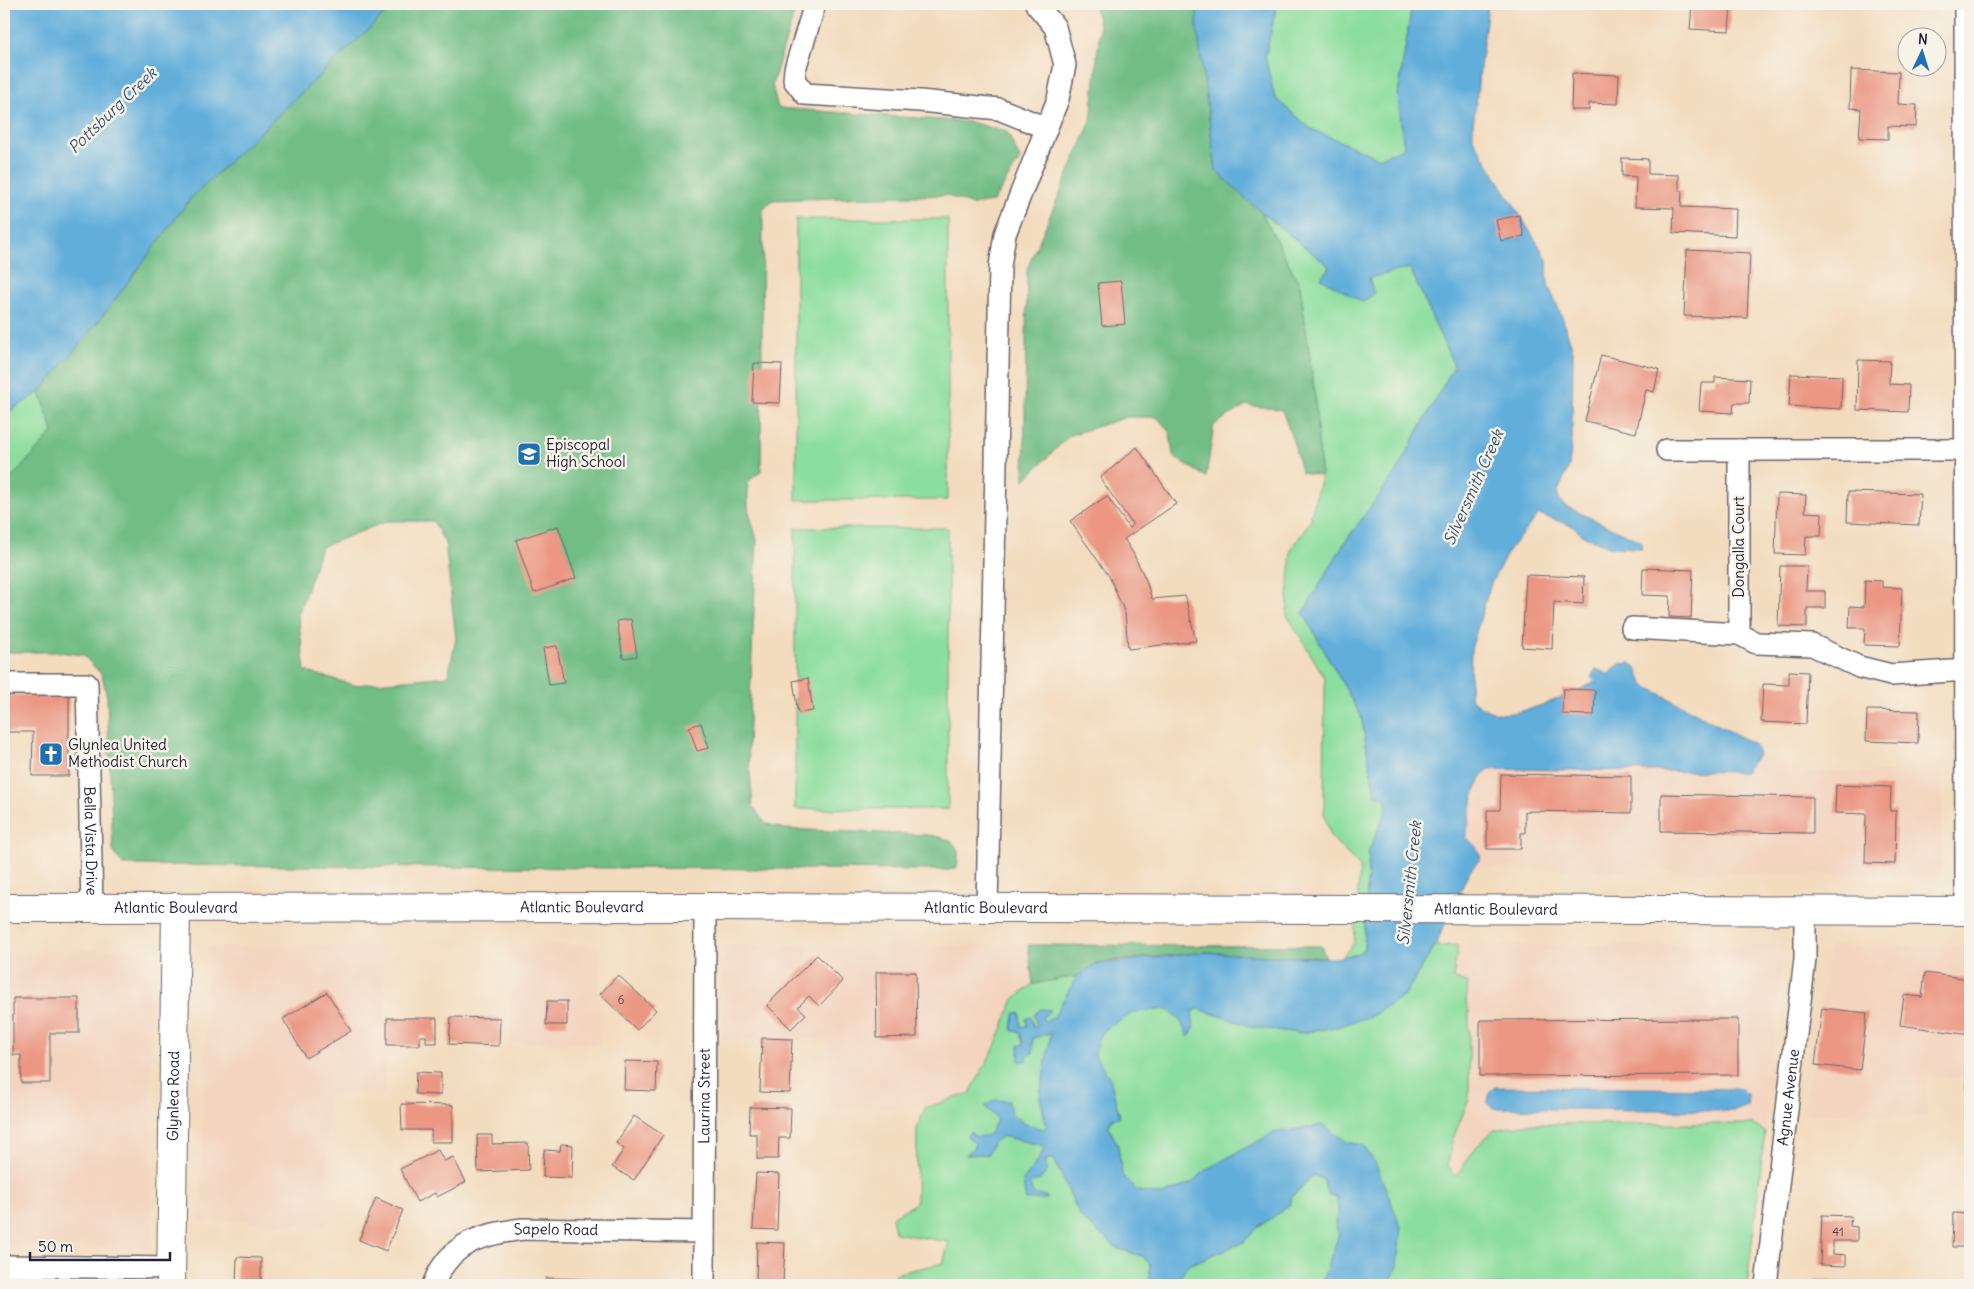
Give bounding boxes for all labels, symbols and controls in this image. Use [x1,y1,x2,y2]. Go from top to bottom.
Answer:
north arrow [1896,28,1946,78]
text: N [1917,30,1928,48]
water label: Pottsburg Creek [64,61,162,157]
water label: Silversmith Creek [1439,425,1508,548]
place label: Episcopal High School [546,435,626,471]
school or university icon: Episcopal High School [516,441,542,467]
street label: Dongalla Court [1729,496,1748,598]
place label: Glynlea United Methodist Church [68,735,188,771]
church icon: Glynlea United Methodist Church [38,741,64,767]
street label: Bella Vista Drive [80,786,102,896]
water label: Silversmith Creek [1393,818,1426,946]
street label: Atlantic Boulevard [520,897,644,916]
street label: Atlantic Boulevard [114,898,238,917]
street label: Atlantic Boulevard [924,898,1048,917]
street label: Atlantic Boulevard [1434,899,1558,919]
house number: 6 [618,992,625,1007]
street label: Laurina Street [694,1048,714,1144]
street label: Agnue Avenue [1773,1048,1803,1147]
street label: Glynlea Road [163,1051,183,1141]
street label: Sapelo Road [513,1219,599,1239]
house number: 41 [1832,1224,1844,1239]
scale bar [30,1229,170,1261]
text: 50 m [38,1237,73,1256]

